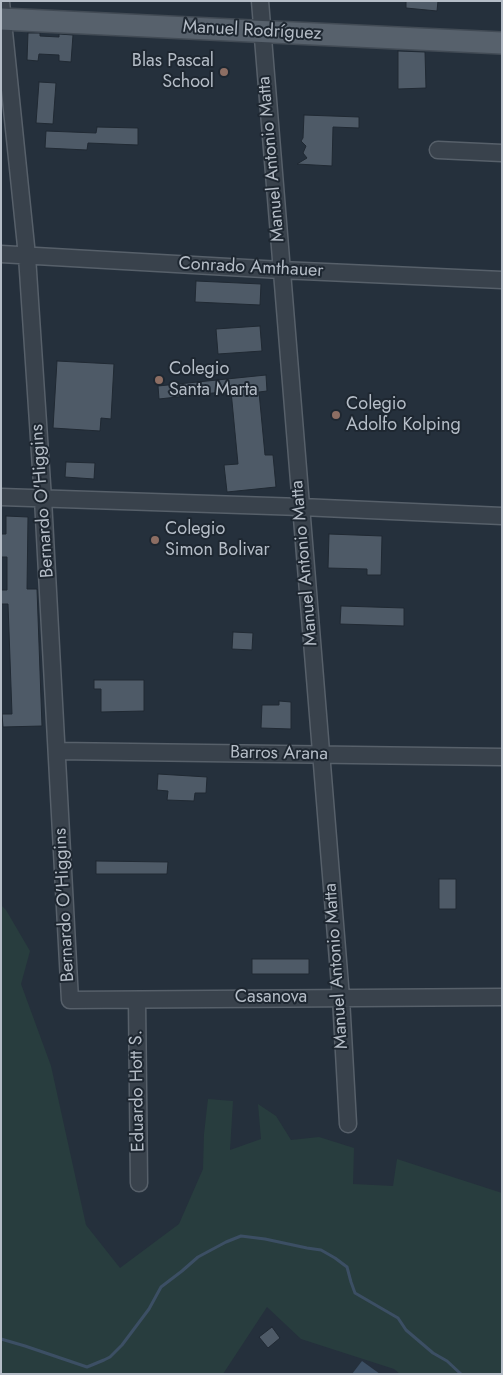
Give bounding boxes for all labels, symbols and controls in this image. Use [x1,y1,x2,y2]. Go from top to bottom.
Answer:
street label: Manuel Rodríguez [182,17,322,45]
place label: Blas Pascal School [132,51,214,94]
marker: Blas Pascal School [218,66,230,78]
street label: Manuel Antonio Matta [254,75,290,243]
street label: Conrado Amthauer [178,253,324,283]
place label: Colegio Santa Marta [169,359,258,402]
marker: Colegio Santa Marta [153,374,165,386]
place label: Colegio Adolfo Kolping [346,394,461,436]
marker: Colegio Adolfo Kolping [330,409,342,421]
street label: Bernardo O'Higgins [27,423,59,579]
street label: Manuel Antonio Matta [287,479,323,647]
place label: Colegio Simon Bolivar [165,519,270,562]
marker: Colegio Simon Bolivar [149,534,161,546]
street label: Barros Arana [230,742,328,766]
street label: Bernardo O'Higgins [50,828,80,982]
street label: Manuel Antonio Matta [320,882,354,1050]
street label: Casanova [235,987,307,1009]
street label: Eduardo Hott S. [126,1030,150,1152]

